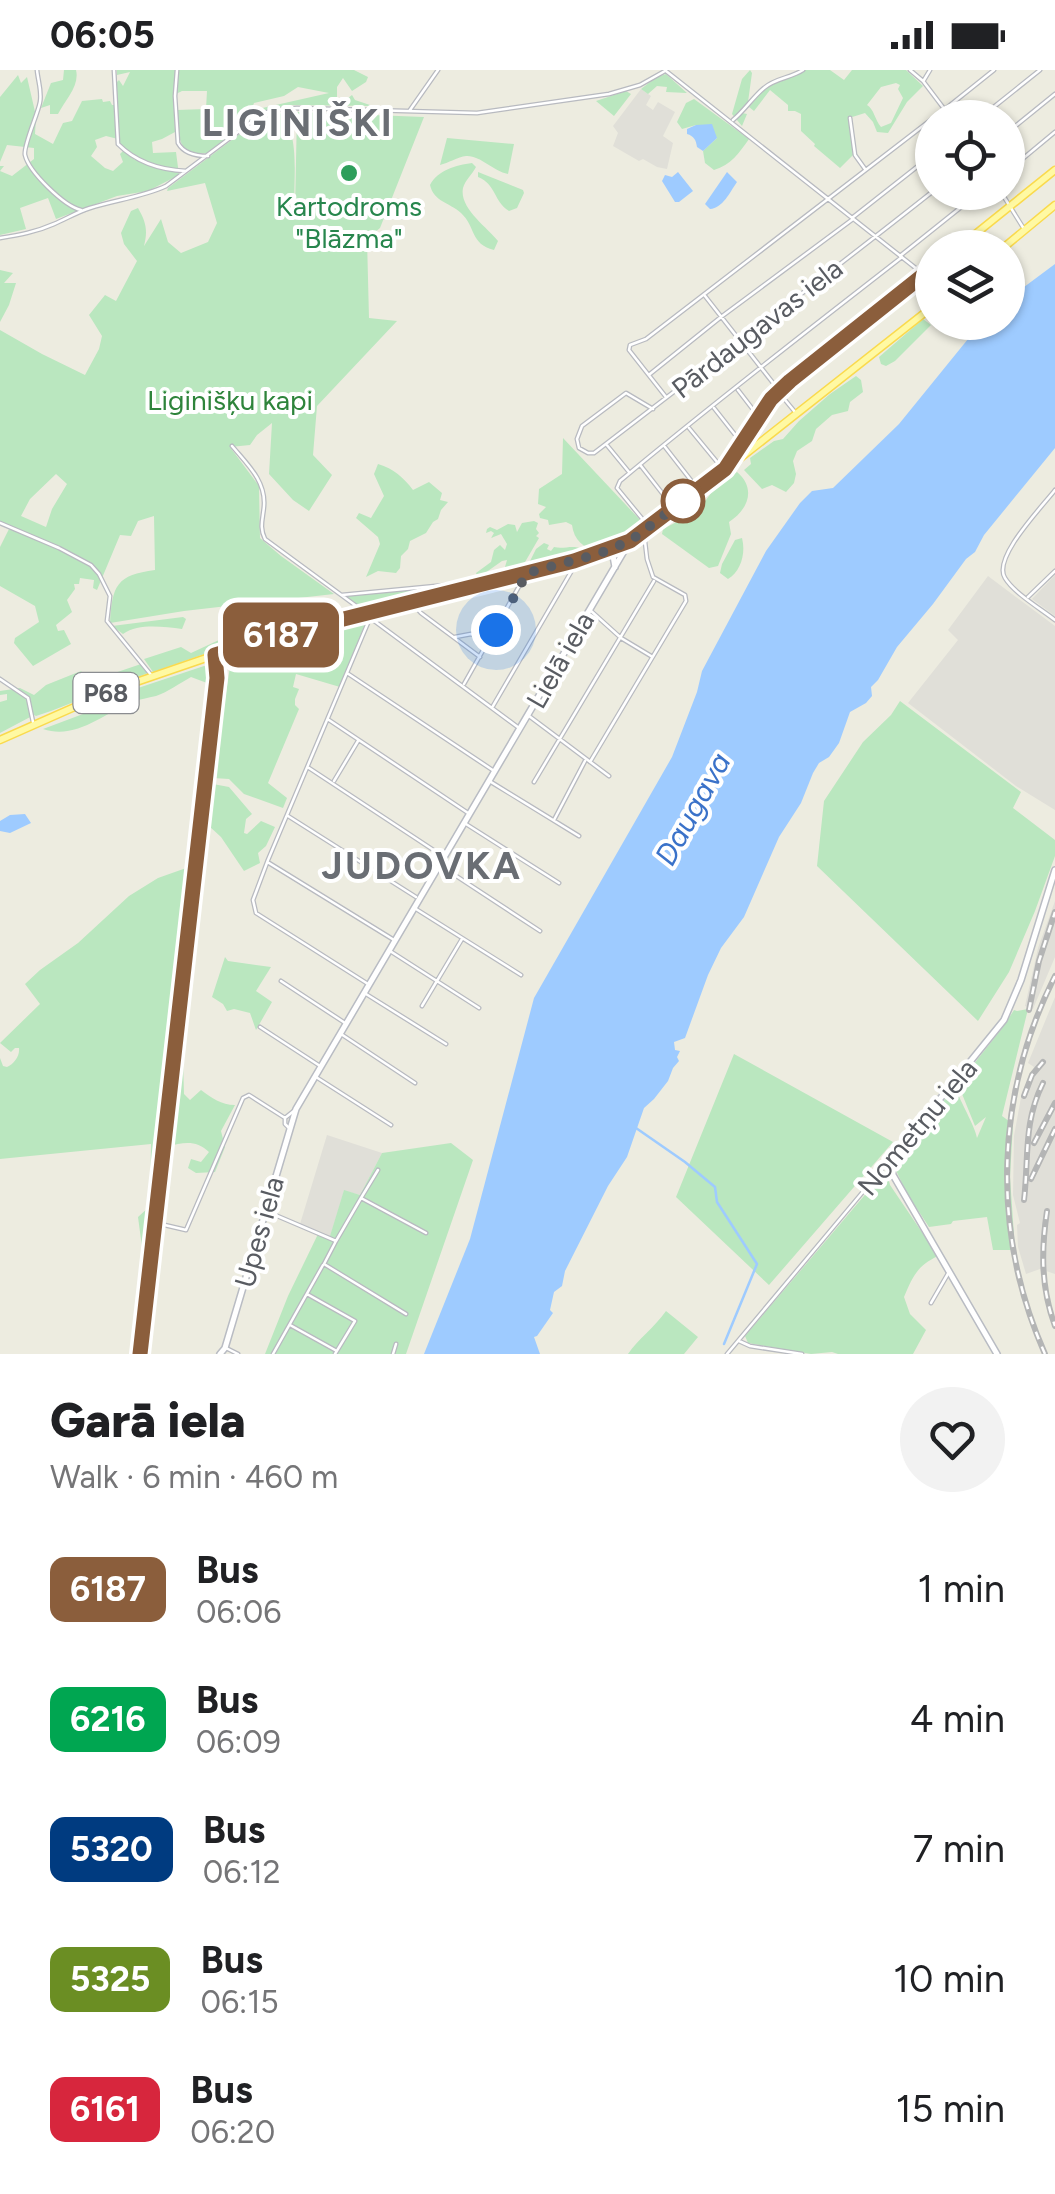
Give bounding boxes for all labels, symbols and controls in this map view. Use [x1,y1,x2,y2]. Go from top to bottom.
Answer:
text: 06:05 [50,12,155,58]
district label: LIGINIŠKI [202,100,394,146]
map controls [915,100,1025,340]
button: locate [915,100,1025,210]
marker: Kartodroms "Blāzma" [338,162,360,184]
place label: Kartodroms "Blāzma" [276,189,422,255]
button: layers [915,230,1025,340]
street label: Pārdaugavas iela [665,251,849,405]
park label: Liginišķu kapi [147,383,313,417]
unlabelled marker [662,480,704,522]
line badge: 6187 [211,602,351,668]
your location [471,605,521,655]
street label: Lielā iela [519,606,601,714]
text: 6187 [243,614,319,656]
road number: P68 [74,673,138,713]
water label: Daugava [647,746,739,872]
district label: JUDOVKA [322,843,522,889]
street label: Nometņu iela [850,1052,984,1202]
street label: Upes iela [227,1173,291,1291]
button: heart [900,1387,1005,1492]
text: Garā iela [50,1391,246,1449]
text: Walk · 6 min · 460 m [50,1458,338,1496]
text: Bus [196,1547,259,1593]
text: 1 min [918,1566,1005,1612]
text: 6187 [70,1568,146,1610]
text: 06:06 [196,1593,281,1631]
text: Bus [196,1677,258,1723]
text: 4 min [910,1696,1005,1742]
text: 6216 [70,1698,146,1740]
text: 06:09 [196,1723,281,1761]
text: Bus [203,1807,265,1853]
text: 7 min [913,1826,1005,1872]
text: 5320 [70,1828,153,1870]
text: 06:12 [203,1853,281,1891]
text: Bus [200,1937,263,1983]
text: 10 min [893,1956,1005,2002]
text: 5325 [70,1958,150,2000]
text: 06:15 [200,1983,279,2021]
text: Bus [190,2067,253,2113]
text: 15 min [896,2086,1005,2132]
text: 6161 [70,2088,140,2130]
text: 06:20 [190,2113,275,2151]

